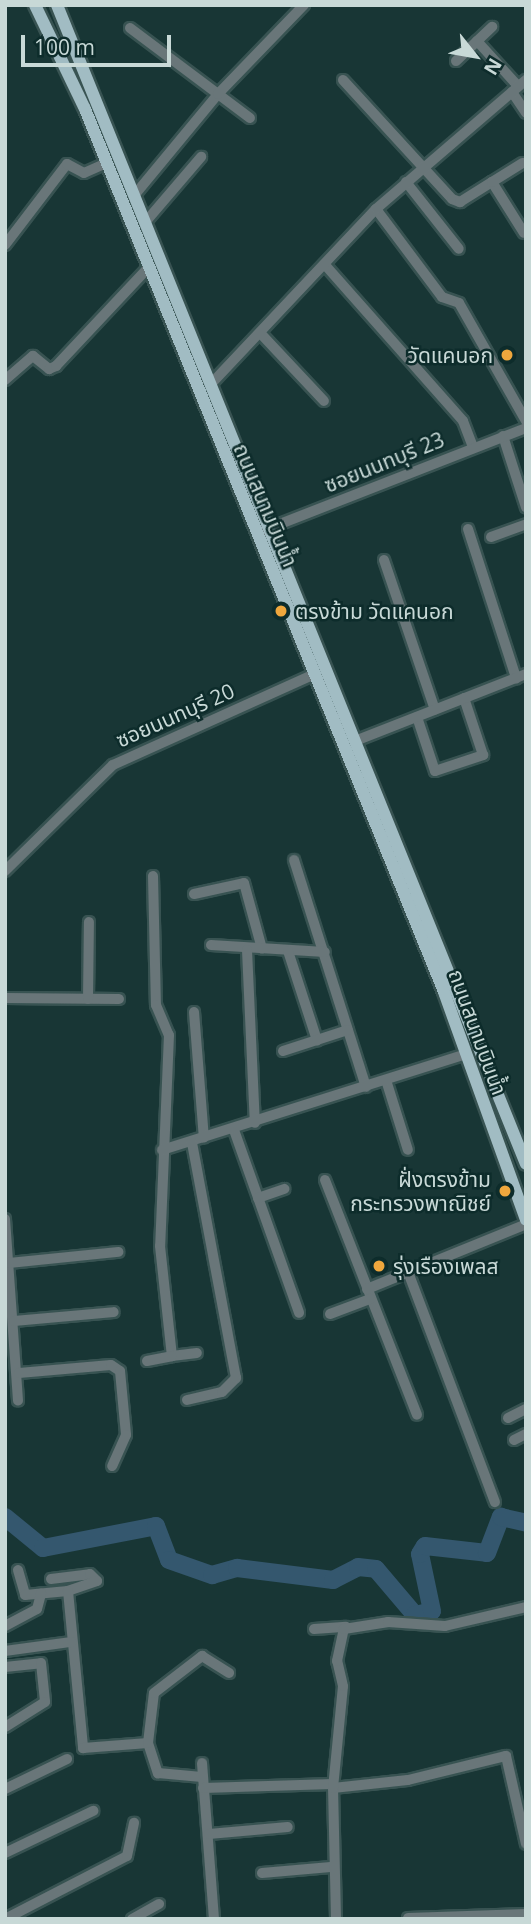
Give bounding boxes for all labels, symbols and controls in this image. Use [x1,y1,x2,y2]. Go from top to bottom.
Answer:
scale bar [24,21,175,65]
north arrow [440,21,510,91]
text: 100 m [34,33,95,61]
text: N [478,53,508,80]
place label: วัดแคนอก [408,342,493,368]
marker: วัดแคนอก [499,347,515,363]
street label: ซอยนนทบุรี 23 [320,427,448,497]
street label: ถนนสนามบินน้ำ [229,439,303,571]
place label: ตรงข้าม วัดแคนอก [295,598,454,624]
marker: ตรงข้าม วัดแคนอก [273,603,289,619]
street label: ซอยนนทบุรี 20 [112,678,238,752]
street label: ถนนสนามบินน้ำ [444,966,512,1098]
place label: ฝั่งตรงข้าม กระทรวงพาณิชย์ [350,1166,491,1216]
marker: ฝั่งตรงข้าม กระทรวงพาณิชย์ [497,1183,513,1199]
place label: รุ่งเรืองเพลส [393,1253,498,1279]
marker: รุ่งเรืองเพลส [371,1258,387,1274]

